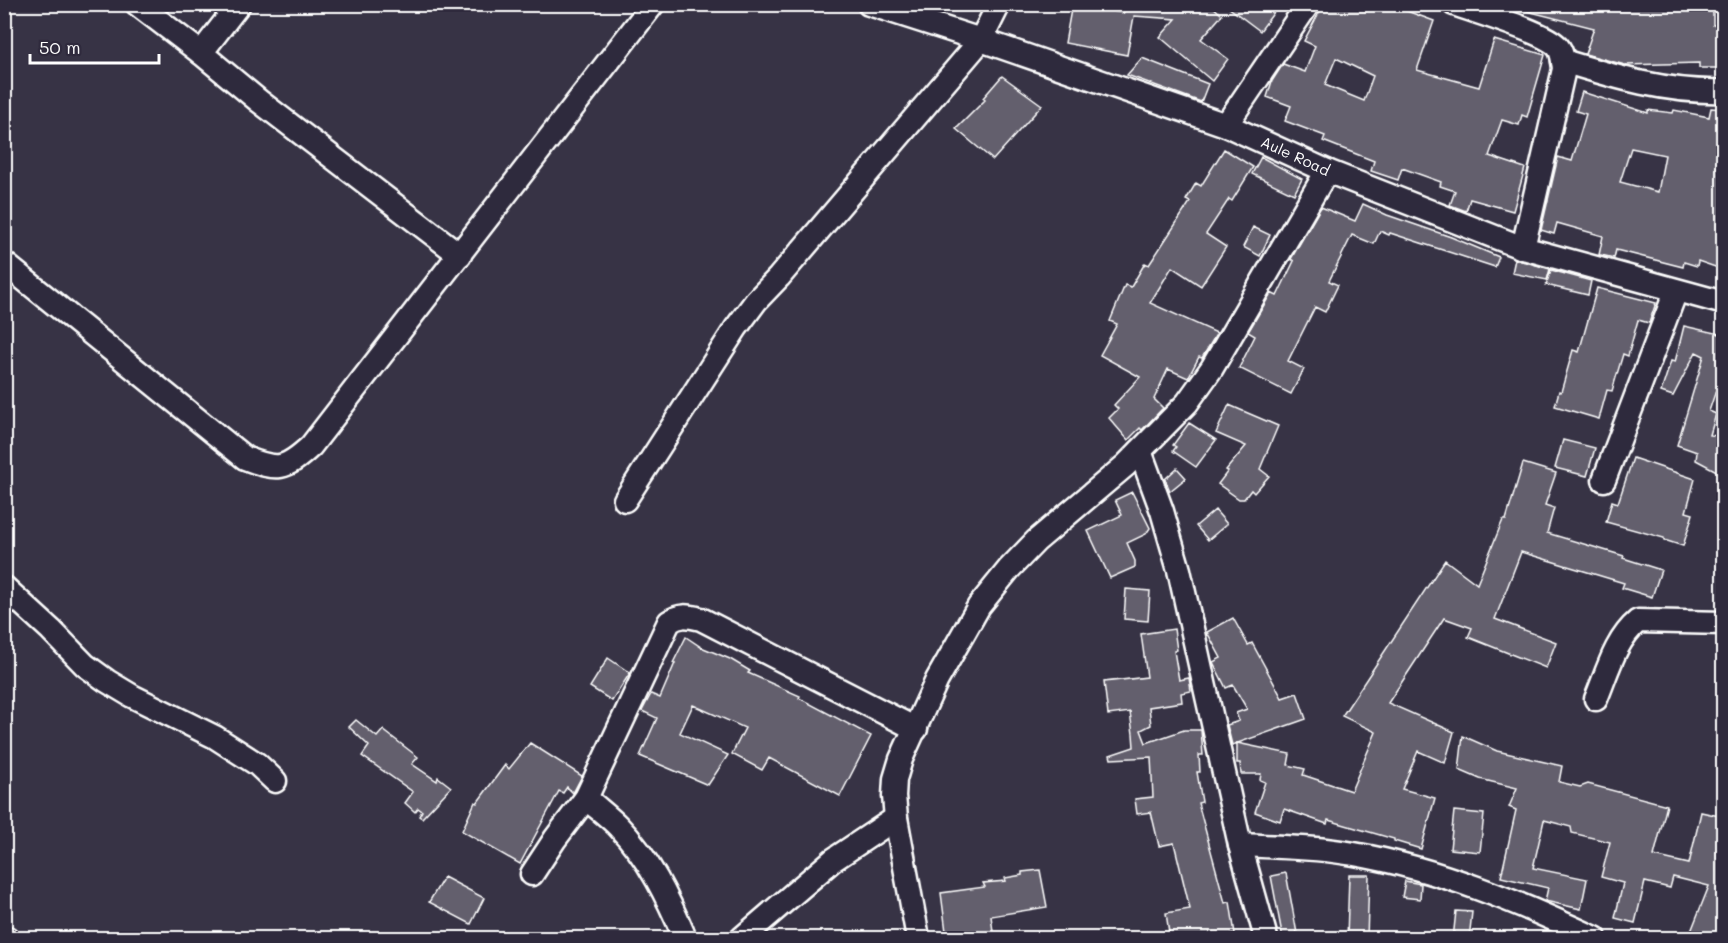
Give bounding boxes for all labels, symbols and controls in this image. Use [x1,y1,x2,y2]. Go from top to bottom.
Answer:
scale bar [30,27,159,65]
text: 50 m [39,35,81,59]
street label: Aule Road [1258,131,1333,180]

